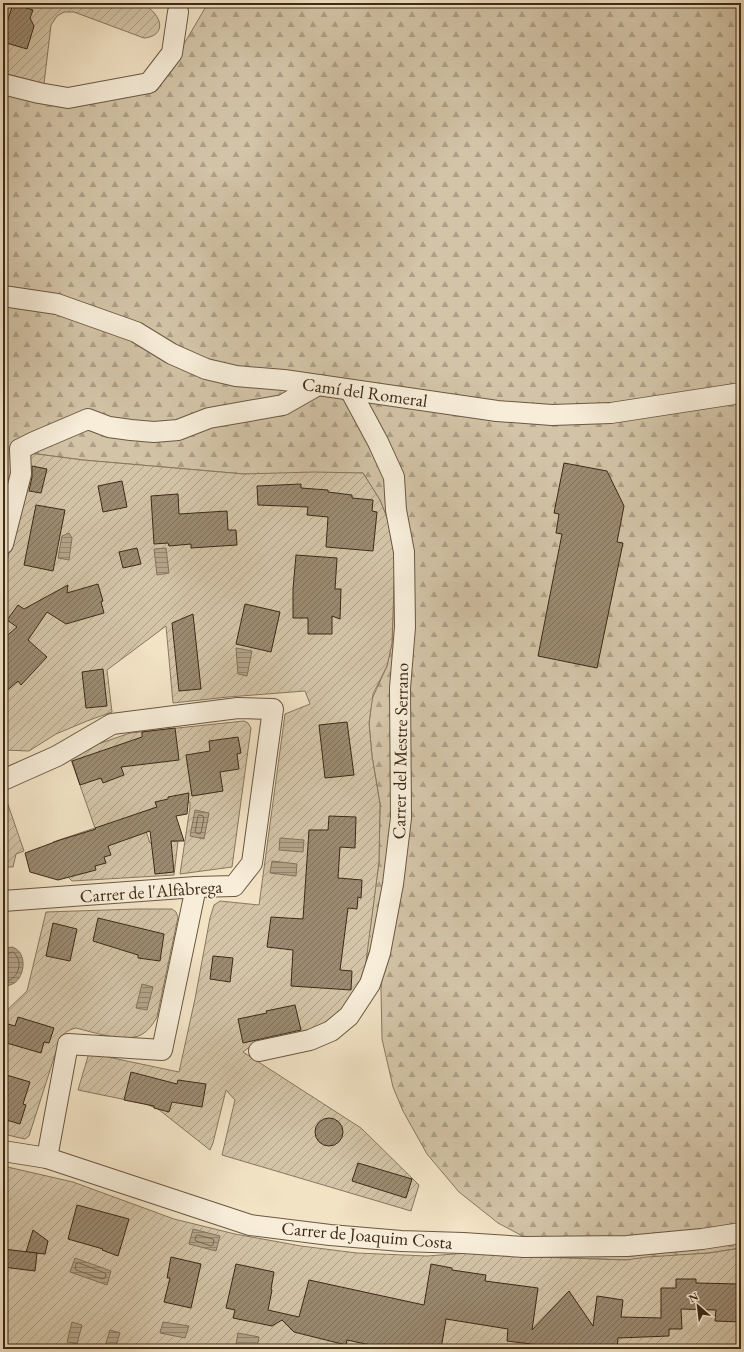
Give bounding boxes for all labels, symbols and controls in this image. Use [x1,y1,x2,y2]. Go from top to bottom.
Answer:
street label: Camí del Romeral [301,372,429,412]
street label: Carrer del Mestre Serrano [387,662,413,840]
street label: Carrer de l'Alfàbrega [79,874,224,907]
street label: Carrer de Joaquim Costa [281,1216,454,1254]
north arrow [678,1286,718,1326]
text: N [686,1289,701,1305]

